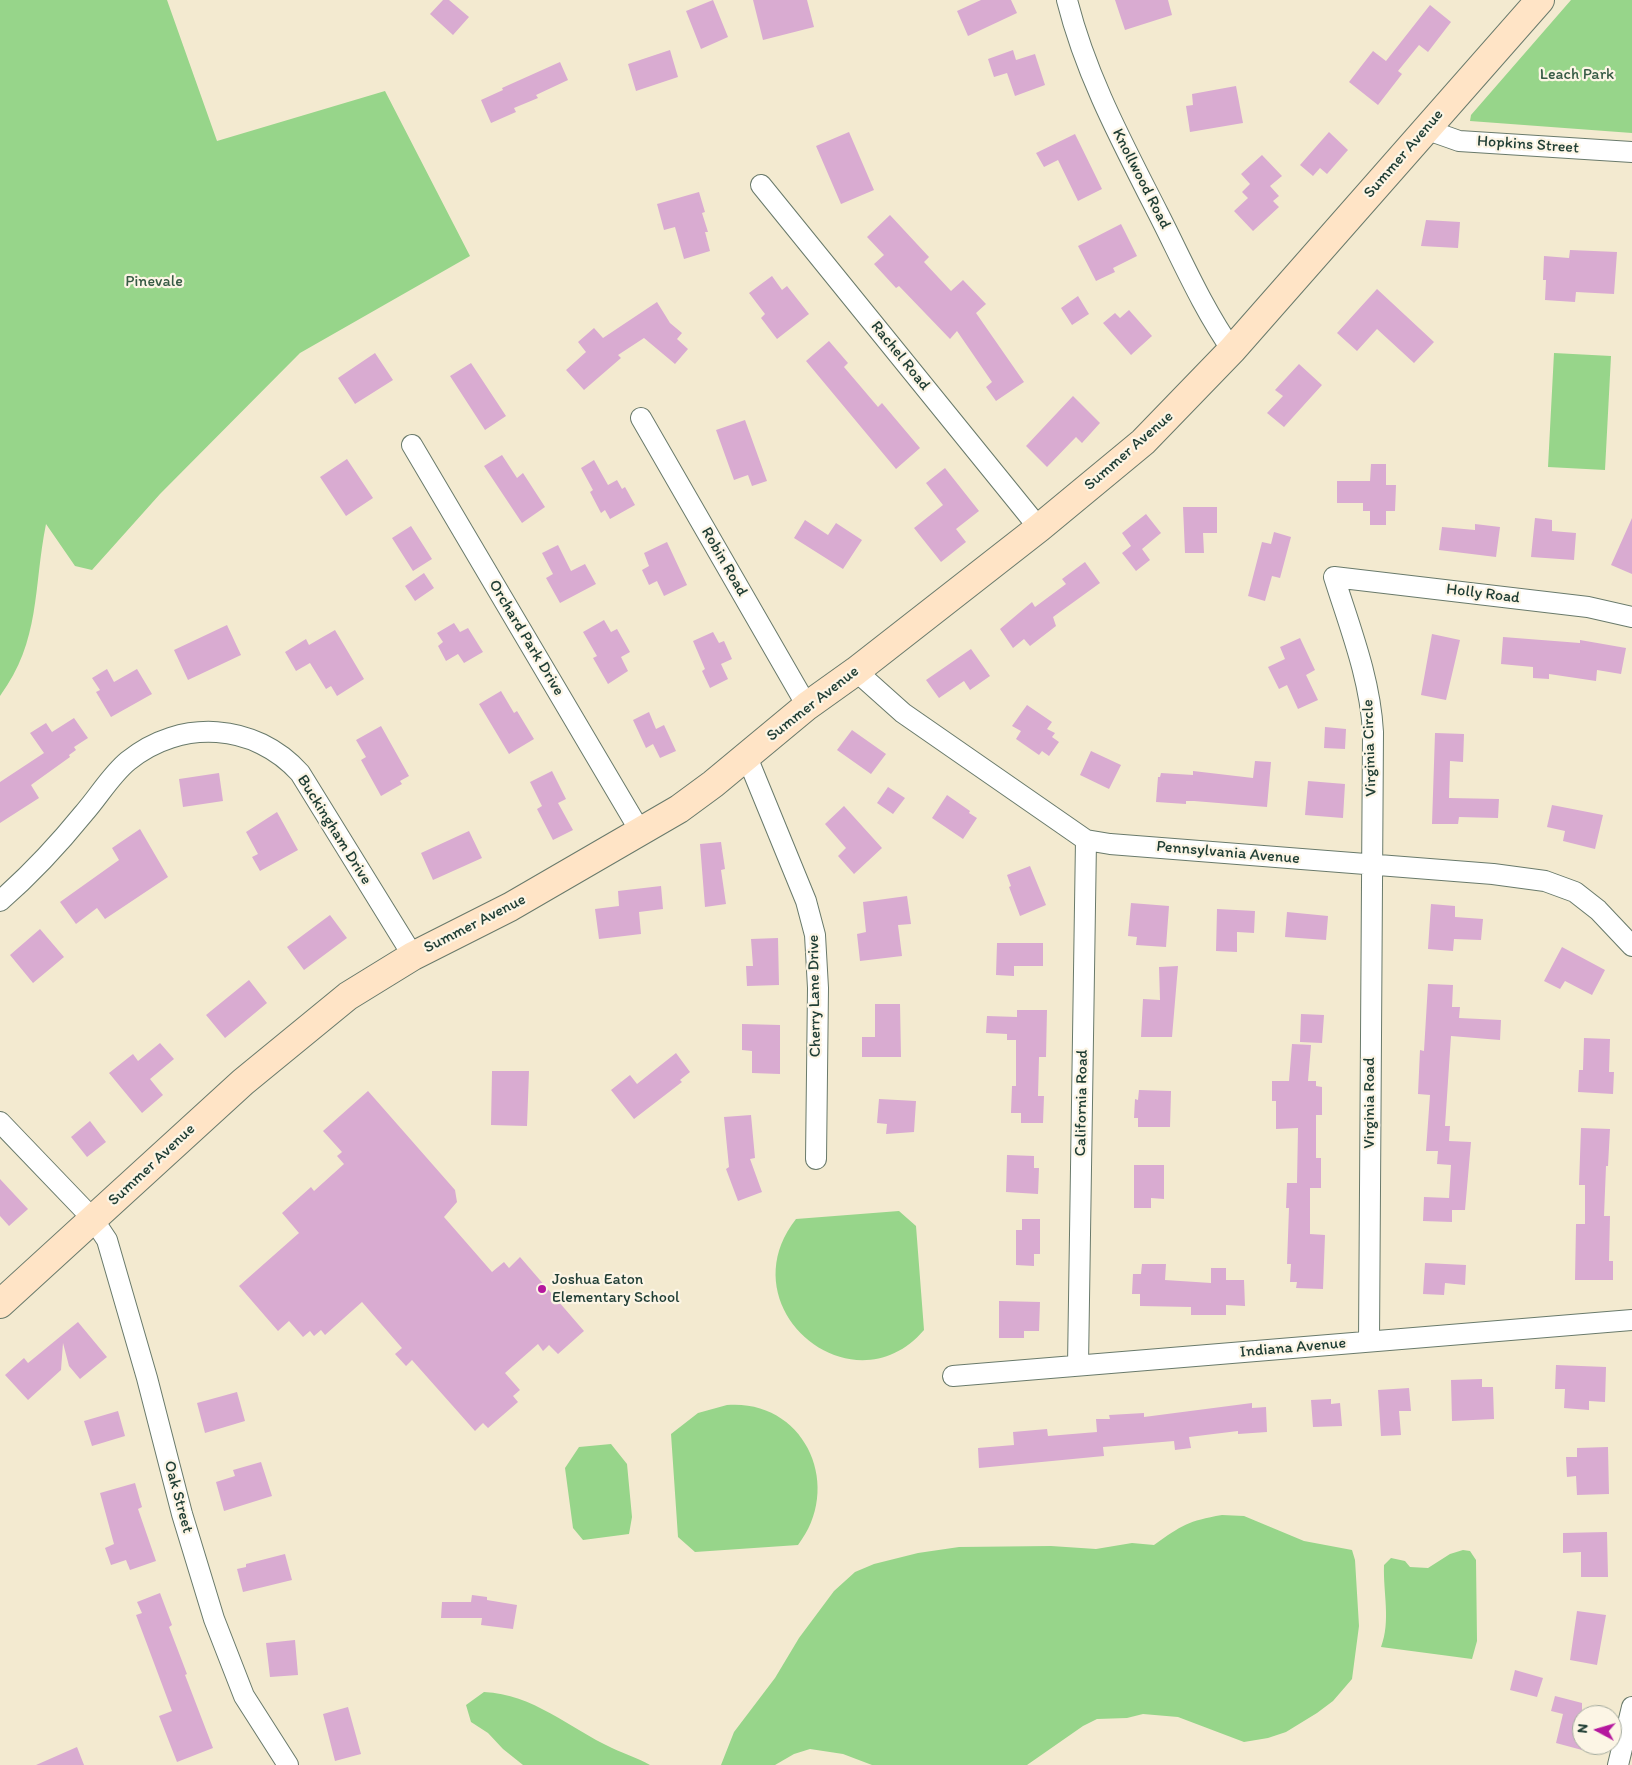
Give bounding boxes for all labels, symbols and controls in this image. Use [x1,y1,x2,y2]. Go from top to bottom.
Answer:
park label: Leach Park [1540,65,1614,85]
street label: Summer Avenue [1360,106,1448,202]
street label: Knollwood Road [1107,126,1175,232]
street label: Hopkins Street [1476,132,1580,158]
park label: Pinevale [125,272,183,292]
street label: Rachel Road [866,317,934,395]
street label: Summer Avenue [1081,407,1177,495]
street label: Robin Road [696,524,752,600]
street label: Orchard Park Drive [484,577,568,699]
street label: Holly Road [1445,580,1521,608]
street label: Summer Avenue [763,662,863,746]
street label: Virginia Circle [1359,699,1381,797]
street label: Buckingham Drive [293,772,375,888]
street label: Pennsylvania Avenue [1155,837,1301,869]
street label: Summer Avenue [421,890,529,958]
street label: Cherry Lane Drive [804,934,826,1058]
street label: California Road [1071,1049,1093,1157]
street label: Virginia Road [1360,1057,1380,1149]
street label: Summer Avenue [105,1120,199,1210]
place label: Joshua Eaton Elementary School [552,1270,680,1308]
marker: Joshua Eaton Elementary School [536,1283,548,1295]
street label: Indiana Avenue [1239,1334,1347,1362]
street label: Oak Street [159,1459,197,1535]
north arrow [1572,1705,1622,1755]
text: N [1574,1723,1592,1734]

